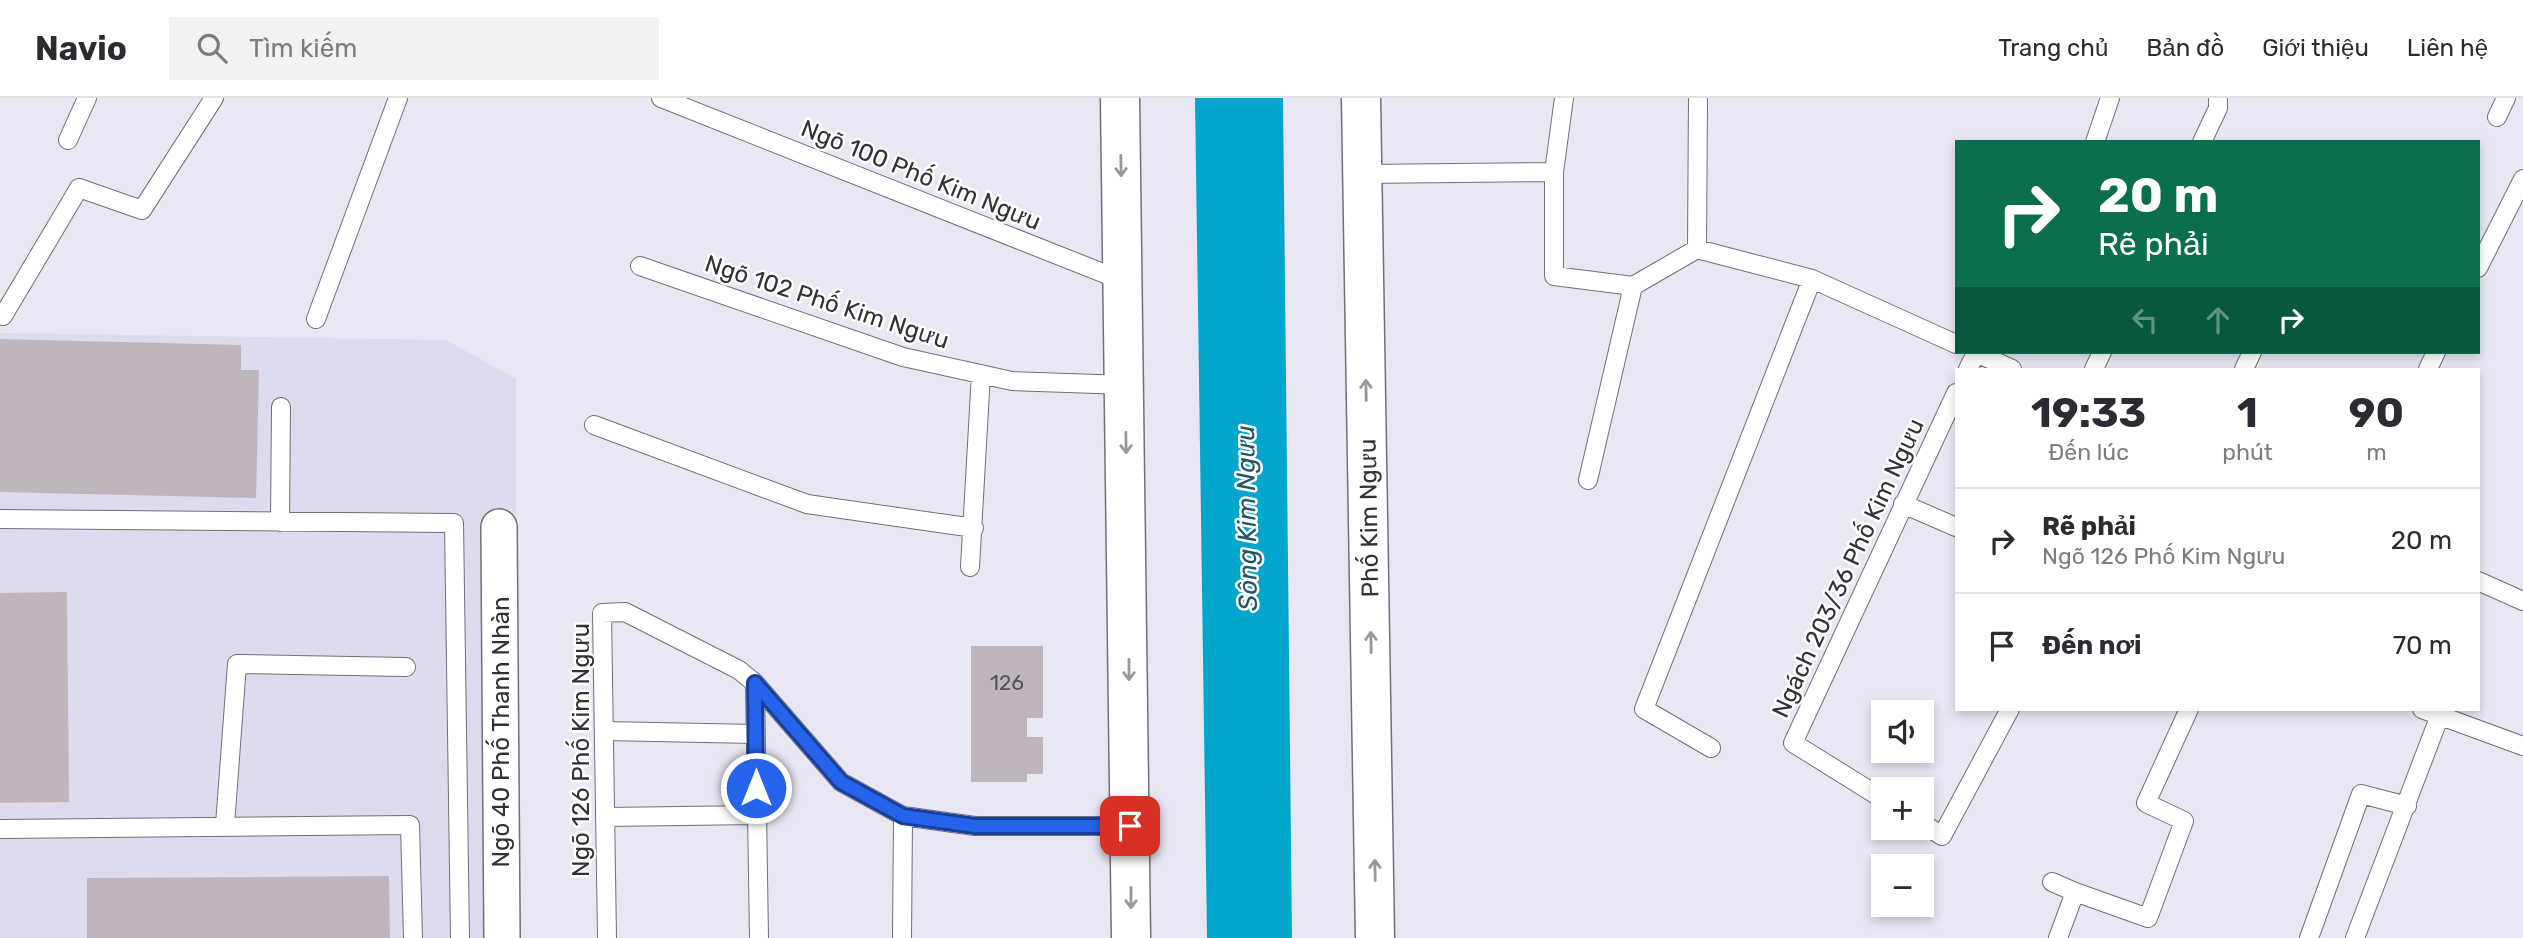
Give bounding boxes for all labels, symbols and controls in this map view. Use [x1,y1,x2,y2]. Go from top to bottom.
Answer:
search box [169,17,659,80]
text: Navio [35,29,127,68]
icon: search [193,29,231,67]
text: Tìm kiếm [249,33,357,64]
text: Trang chủ [1998,34,2108,62]
text: Bản đồ [2146,34,2224,62]
text: Giới thiệu [2262,34,2369,62]
text: Liên hệ [2407,34,2488,62]
street label: Ngõ 100 Phố Kim Ngưu [797,112,1046,236]
one-way arrow [1114,154,1128,177]
text: 20 m [2098,166,2219,224]
icon: right [1983,168,2074,259]
text: Rẽ phải [2098,225,2209,263]
street label: Ngõ 102 Phố Kim Ngưu [702,247,953,355]
icon: left [2126,301,2164,339]
icon: ahead [2199,301,2237,339]
icon: right [2272,301,2310,339]
one-way arrow [1359,379,1373,402]
text: 19:33 [2031,388,2146,438]
text: 1 [2237,388,2258,438]
text: 90 [2349,388,2404,438]
street label: Ngách 203/36 Phố Kim Ngưu [1764,413,1930,722]
water label: Sông Kim Ngưu [1230,425,1264,611]
one-way arrow [1120,431,1133,454]
street label: Phố Kim Ngưu [1352,438,1384,598]
text: Đến lúc [2048,438,2129,466]
text: phút [2222,438,2273,466]
text: m [2366,438,2387,466]
text: Rẽ phải [2042,511,2136,542]
icon: right [1983,522,2021,560]
text: 20 m [2391,525,2452,556]
text: Ngõ 126 Phố Kim Ngưu [2042,542,2285,570]
street label: Ngõ 40 Phố Thanh Nhàn [485,596,515,868]
street label: Ngõ 126 Phố Kim Ngưu [565,623,595,877]
icon: arrive [1983,627,2021,665]
text: Đến nơi [2042,630,2141,661]
text: 70 m [2393,630,2452,661]
one-way arrow [1365,631,1378,654]
one-way arrow [1122,658,1136,681]
house number: 126 [990,670,1024,695]
map controls [1871,700,1934,917]
button: sound [1871,700,1934,763]
position arrow [719,751,793,825]
button: + [1871,777,1934,840]
pin [1100,796,1160,856]
icon: arrive [1111,807,1149,845]
button: − [1871,854,1934,917]
one-way arrow [1368,859,1382,882]
one-way arrow [1124,886,1138,909]

